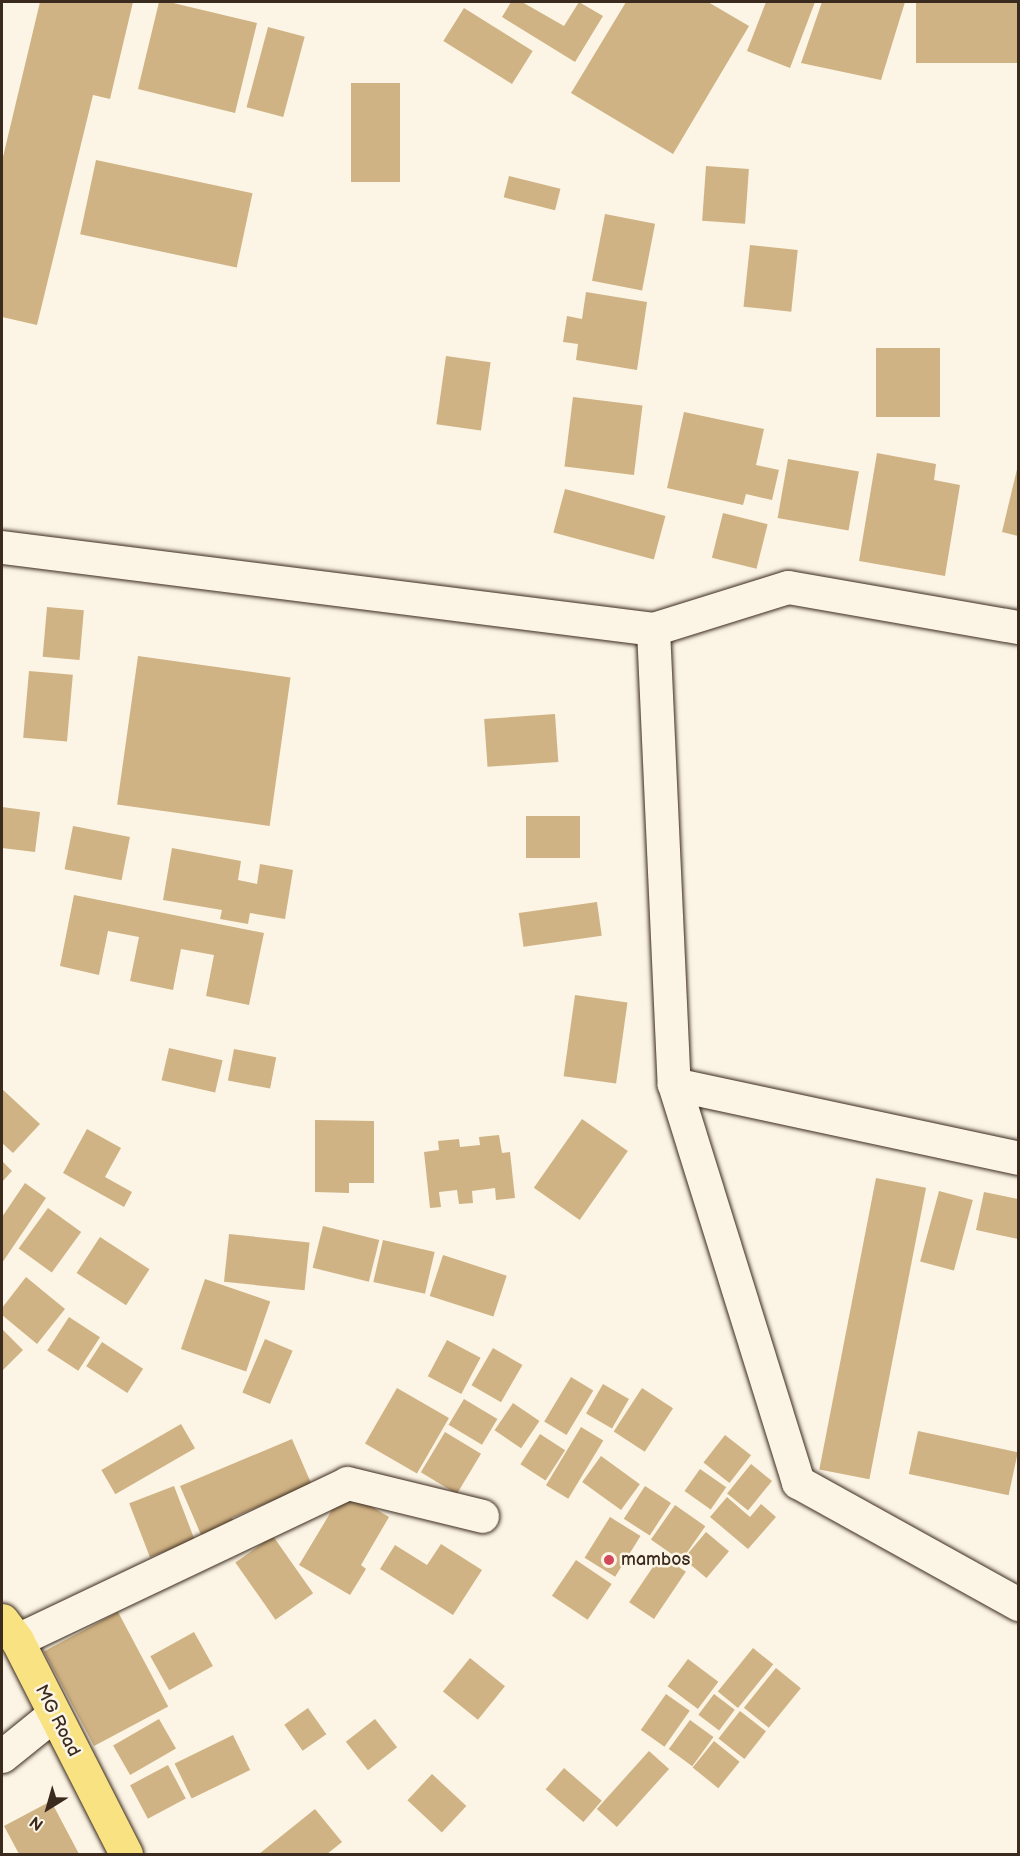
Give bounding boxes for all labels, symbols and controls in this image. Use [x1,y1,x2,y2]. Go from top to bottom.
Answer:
place label: mambos [621,1549,690,1571]
marker: mambos [602,1553,616,1567]
street label: MG Road [30,1682,84,1760]
north arrow [18,1778,78,1838]
text: N [26,1812,47,1834]

